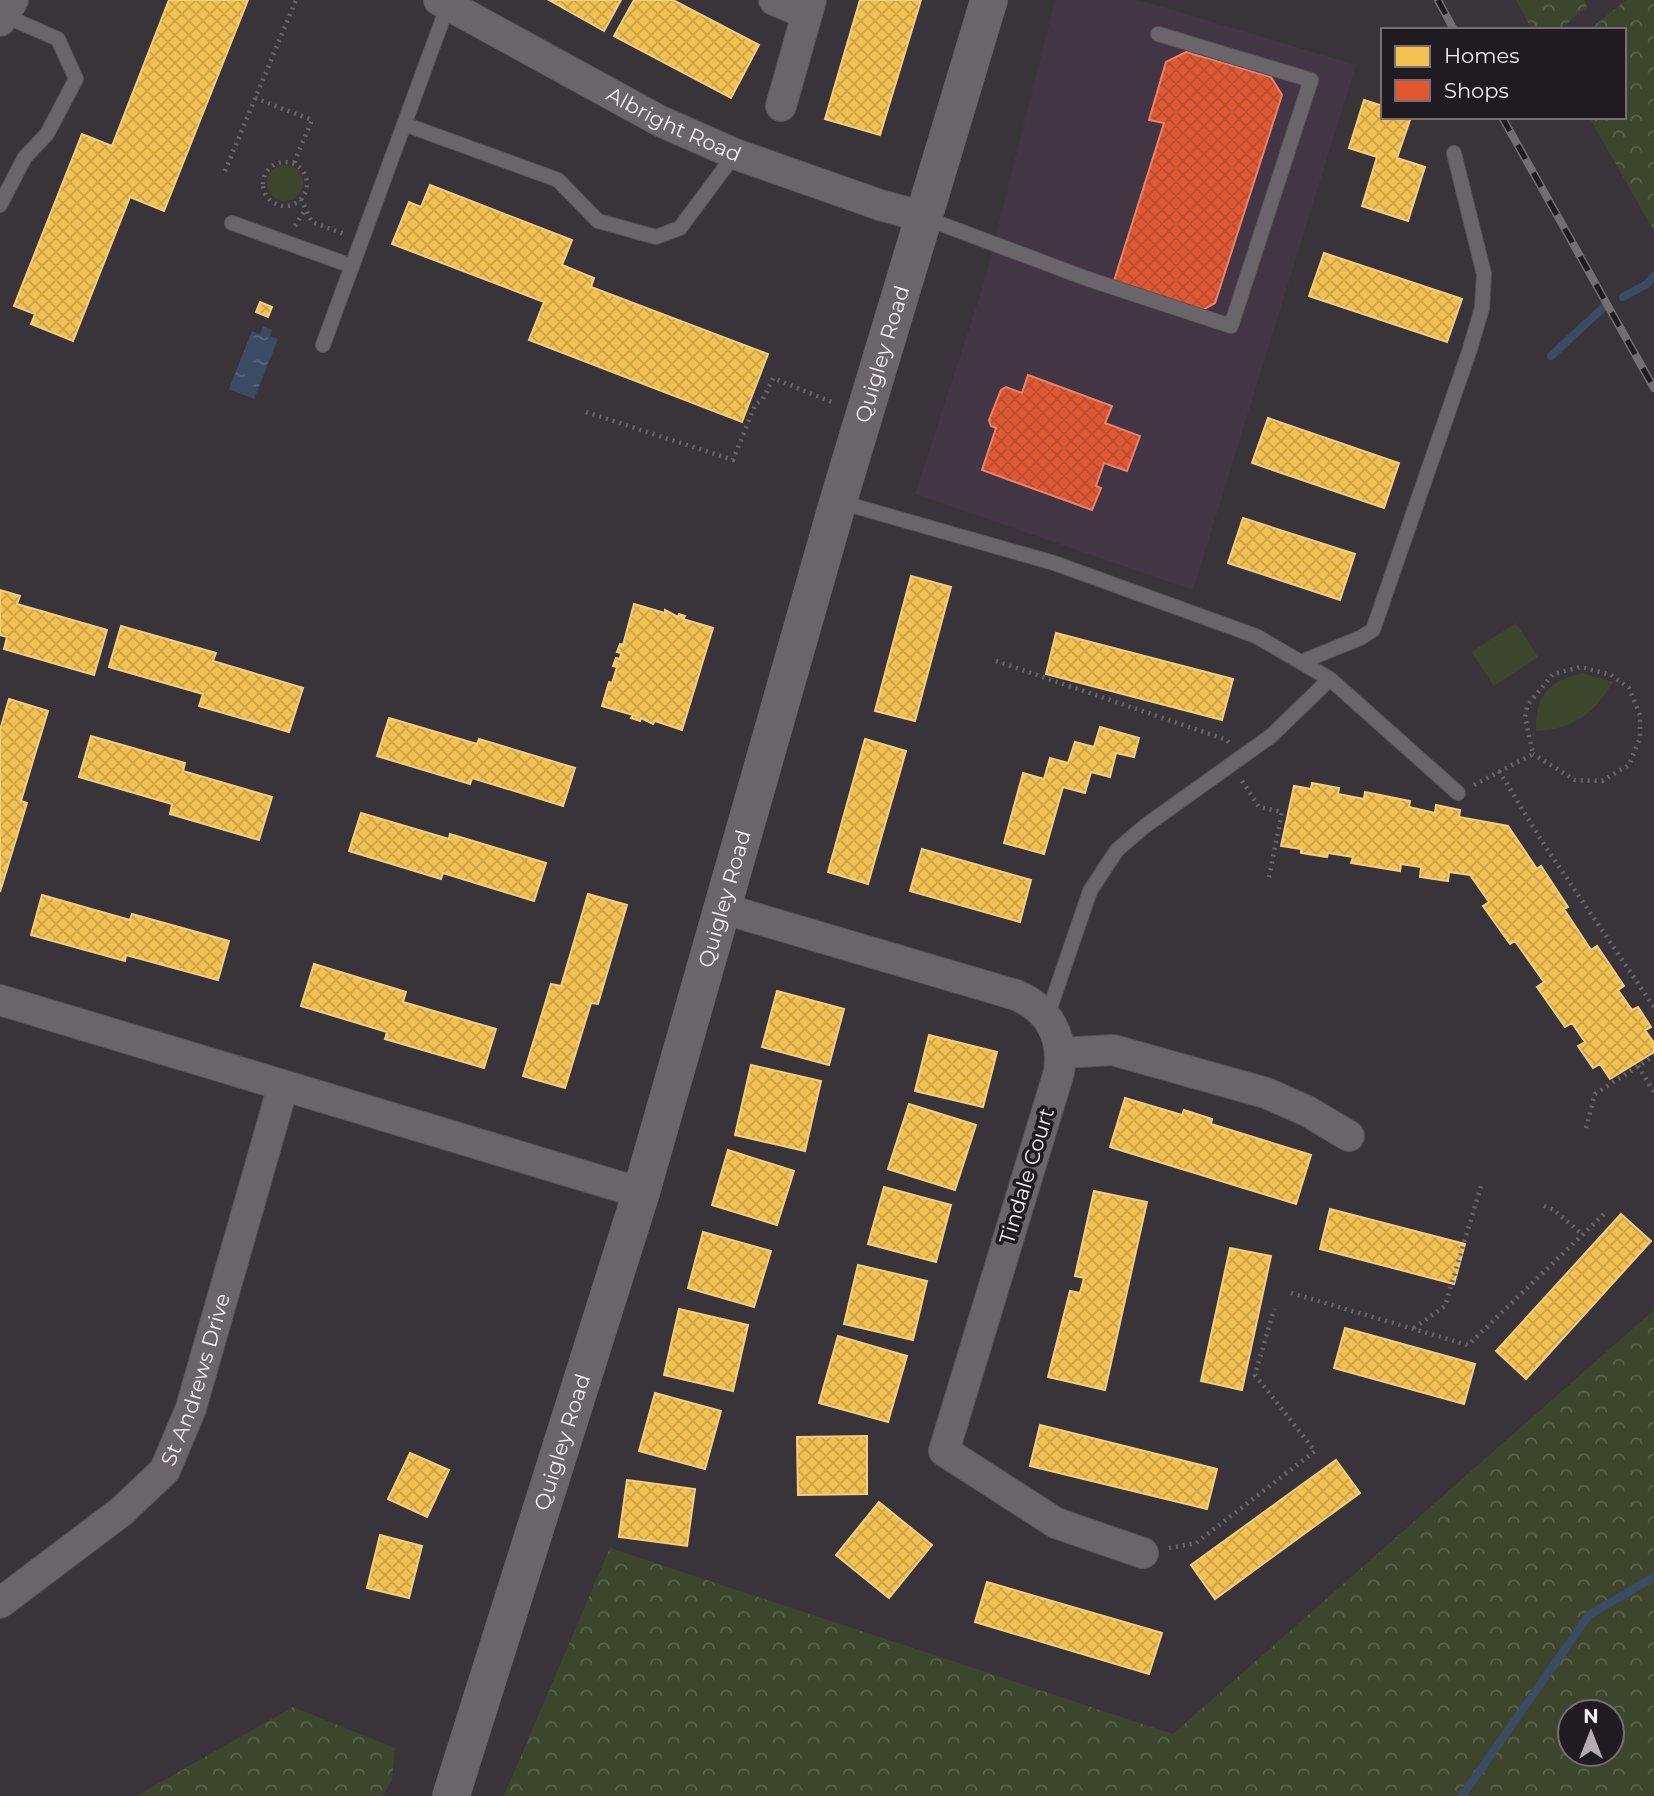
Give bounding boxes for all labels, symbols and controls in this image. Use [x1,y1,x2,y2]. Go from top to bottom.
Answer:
legend [1381,28,1626,119]
text: Homes [1444,43,1519,68]
text: Shops [1444,78,1509,103]
street label: Albright Road [602,81,745,167]
street label: Quigley Road [850,283,914,426]
street label: Quigley Road [693,827,756,970]
street label: Tindale Court [994,1105,1059,1247]
street label: St Andrews Drive [155,1290,235,1469]
street label: Quigley Road [529,1371,595,1513]
north arrow [1556,1698,1626,1768]
text: N [1583,1705,1599,1728]

